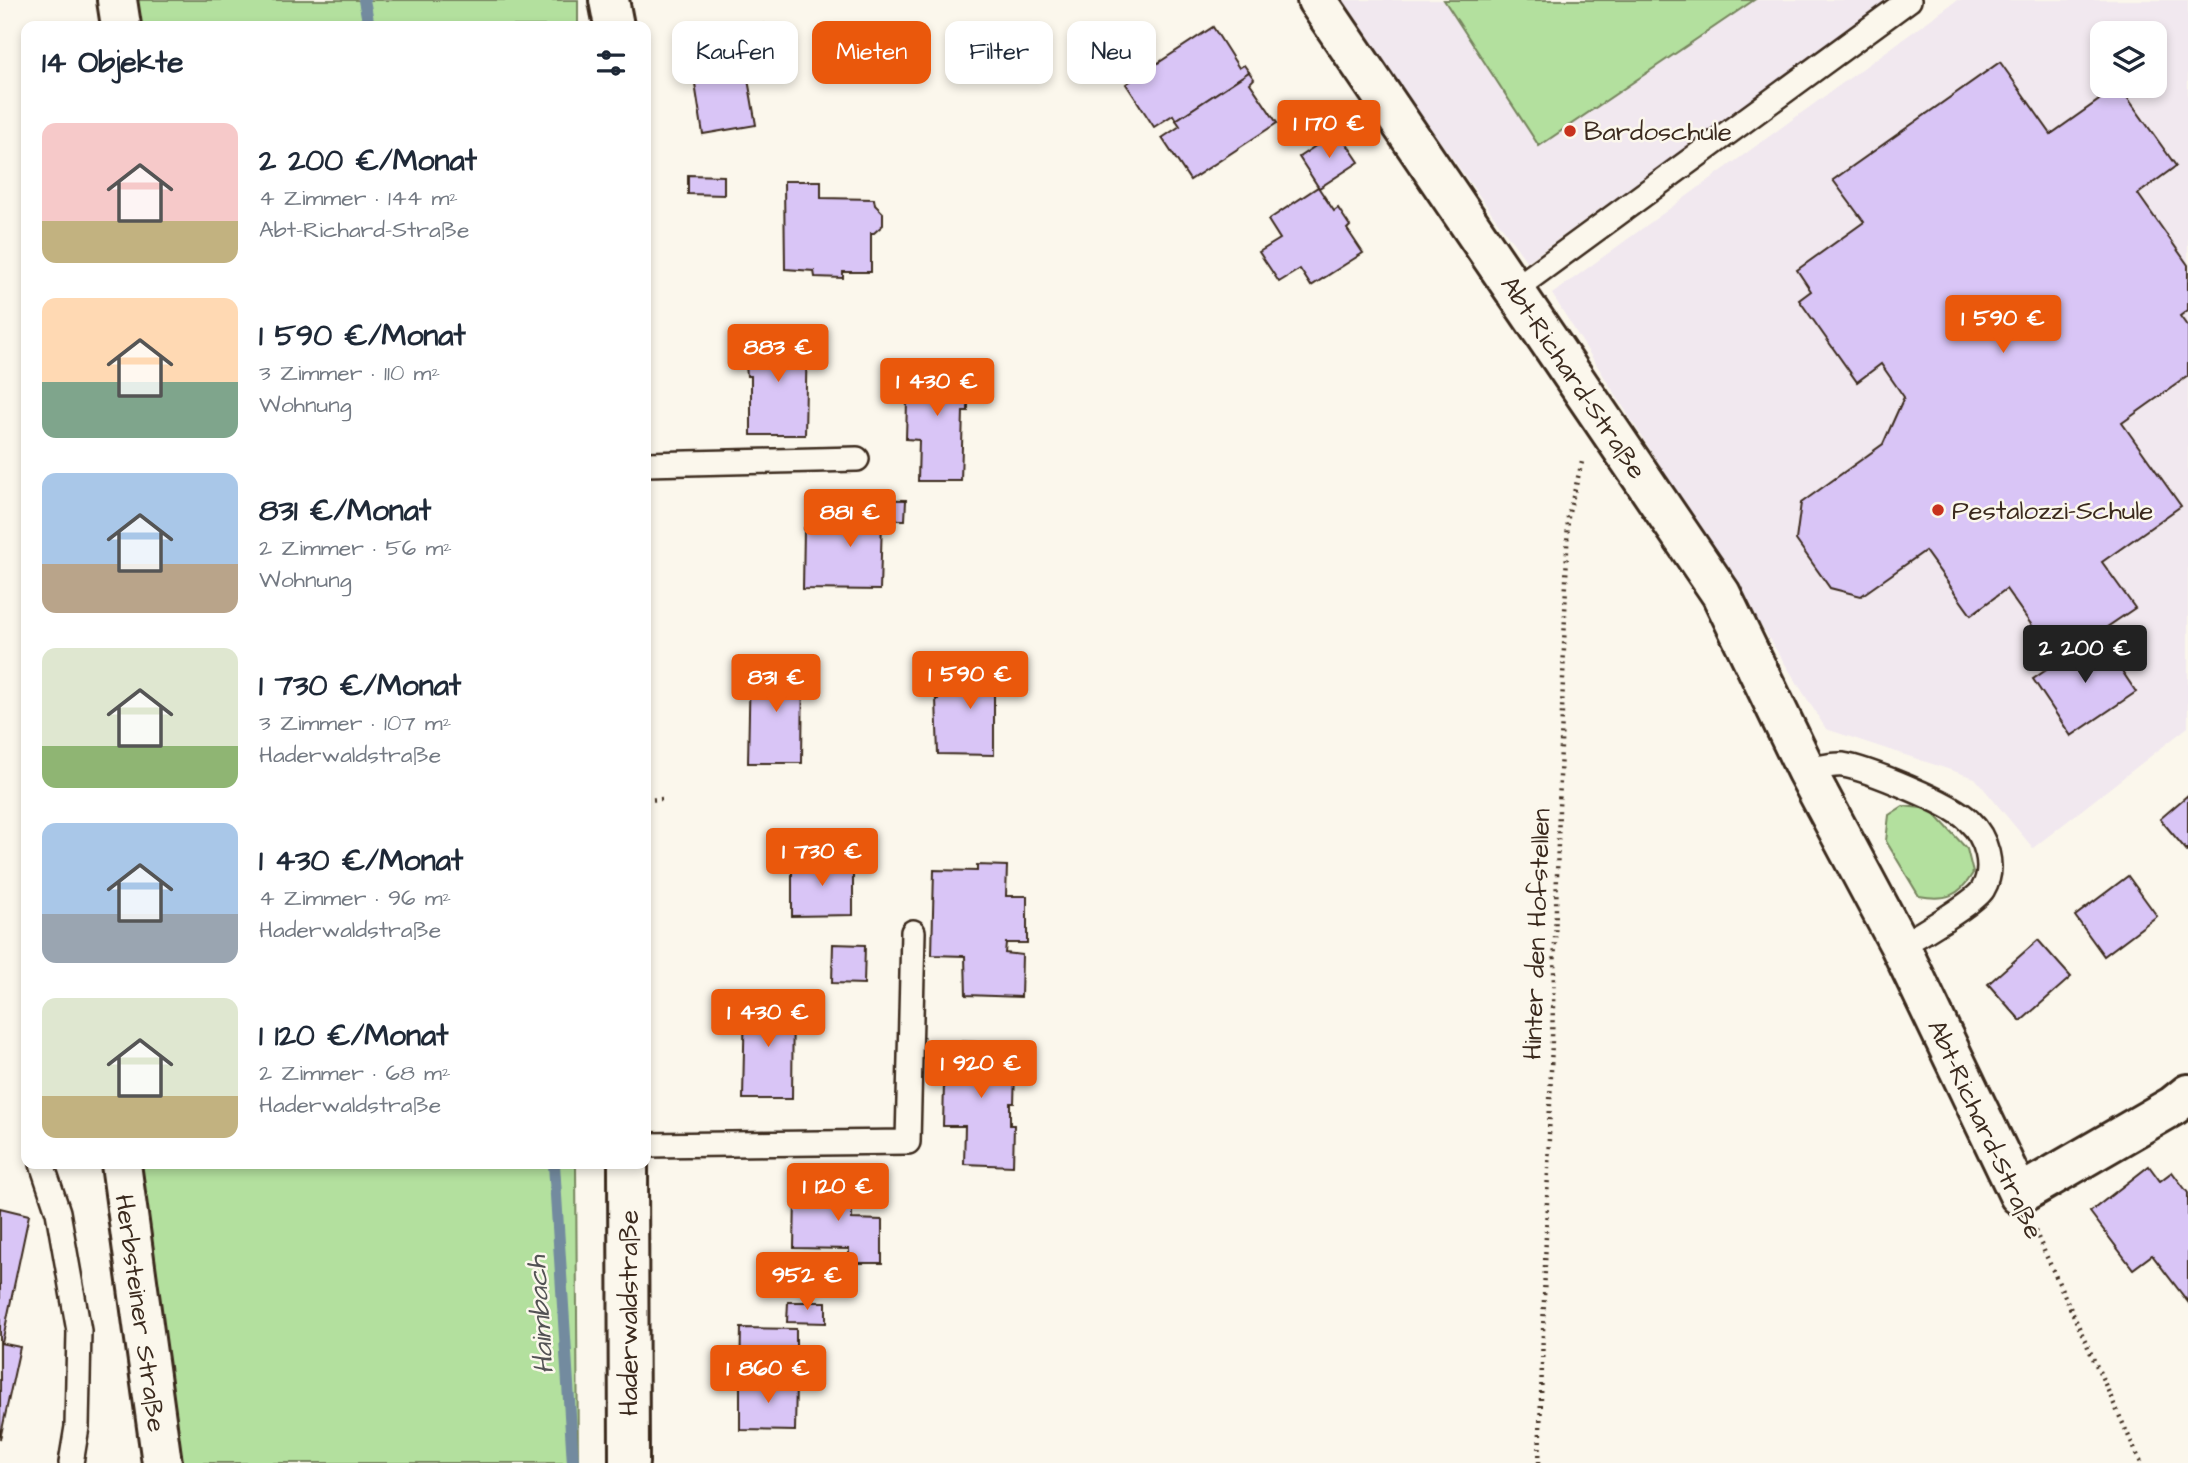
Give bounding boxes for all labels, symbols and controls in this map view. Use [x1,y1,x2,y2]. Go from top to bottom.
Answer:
chip: Kaufen [672,21,798,84]
chip: Mieten [812,21,931,84]
chip: Filter [945,21,1053,84]
chip: Neu [1067,21,1156,84]
map controls [2090,21,2167,98]
button: layers [2090,21,2167,98]
text: 14 Objekte [42,42,184,84]
icon: filters [592,44,630,82]
pin: 1 170 € [1264,100,1394,160]
text: 1 170 € [1293,107,1365,139]
place label: Bardoschule [1584,114,1732,150]
marker: Bardoschule [1562,123,1578,139]
text: 2 200 €/Monat [259,140,477,182]
icon: home [98,151,182,235]
text: 4 Zimmer · 144 m² [259,182,458,214]
text: Abt-Richard-Straße [259,214,470,246]
street label: Abt-Richard-Straße [1492,269,1655,486]
pin: 1 590 € [1938,296,2068,355]
text: 1 590 € [1961,302,2045,334]
text: 1 590 €/Monat [259,315,466,357]
pin: 883 € [729,324,827,384]
icon: home [98,326,182,410]
text: 883 € [743,331,813,363]
text: 3 Zimmer · 110 m² [259,357,440,389]
pin: 1 430 € [872,358,1002,418]
text: 1 430 € [896,365,978,397]
text: Wohnung [259,389,352,421]
text: 831 €/Monat [259,490,431,532]
pin: 881 € [801,490,899,549]
place label: Pestalozzi-Schule [1952,493,2153,529]
text: 881 € [820,496,880,528]
icon: home [98,501,182,585]
marker: Pestalozzi-Schule [1930,502,1946,518]
text: 2 Zimmer · 56 m² [259,532,452,564]
text: Wohnung [259,564,352,596]
pin: 2 200 € [2020,626,2150,685]
text: 2 200 € [2039,632,2131,664]
pin: 1 590 € [905,652,1035,711]
pin: 831 € [727,654,825,714]
text: 1 590 € [928,658,1012,690]
text: 831 € [747,661,805,693]
text: 1 730 €/Monat [259,665,461,707]
icon: home [98,676,182,760]
text: 3 Zimmer · 107 m² [259,707,451,739]
text: Haderwaldstraße [259,739,441,771]
street label: Hinter den Hofstellen [1515,808,1559,1060]
pin: 1 730 € [757,828,887,888]
text: 1 730 € [782,835,862,867]
text: 1 430 €/Monat [259,840,463,882]
icon: home [98,851,182,935]
text: 4 Zimmer · 96 m² [259,882,451,914]
text: Haderwaldstraße [259,914,441,946]
pin: 1 430 € [703,990,833,1049]
text: 1 430 € [727,996,809,1028]
street label: Abt-Richard-Straße [1918,1014,2052,1245]
text: 1 120 €/Monat [259,1015,448,1057]
icon: home [98,1026,182,1110]
pin: 1 920 € [916,1040,1046,1100]
text: 1 920 € [941,1047,1021,1079]
text: 2 Zimmer · 68 m² [259,1057,451,1089]
text: Haderwaldstraße [259,1089,441,1121]
pin: 1 120 € [773,1164,903,1223]
text: 1 120 € [803,1170,873,1202]
street label: Herbsteiner Straße [106,1192,174,1434]
street label: Haderwaldstraße [611,1210,647,1416]
pin: 952 € [758,1252,856,1312]
water label: Haimbach [517,1253,564,1376]
text: 952 € [772,1259,842,1291]
pin: 1 860 € [703,1346,833,1405]
text: 1 860 € [726,1352,810,1384]

